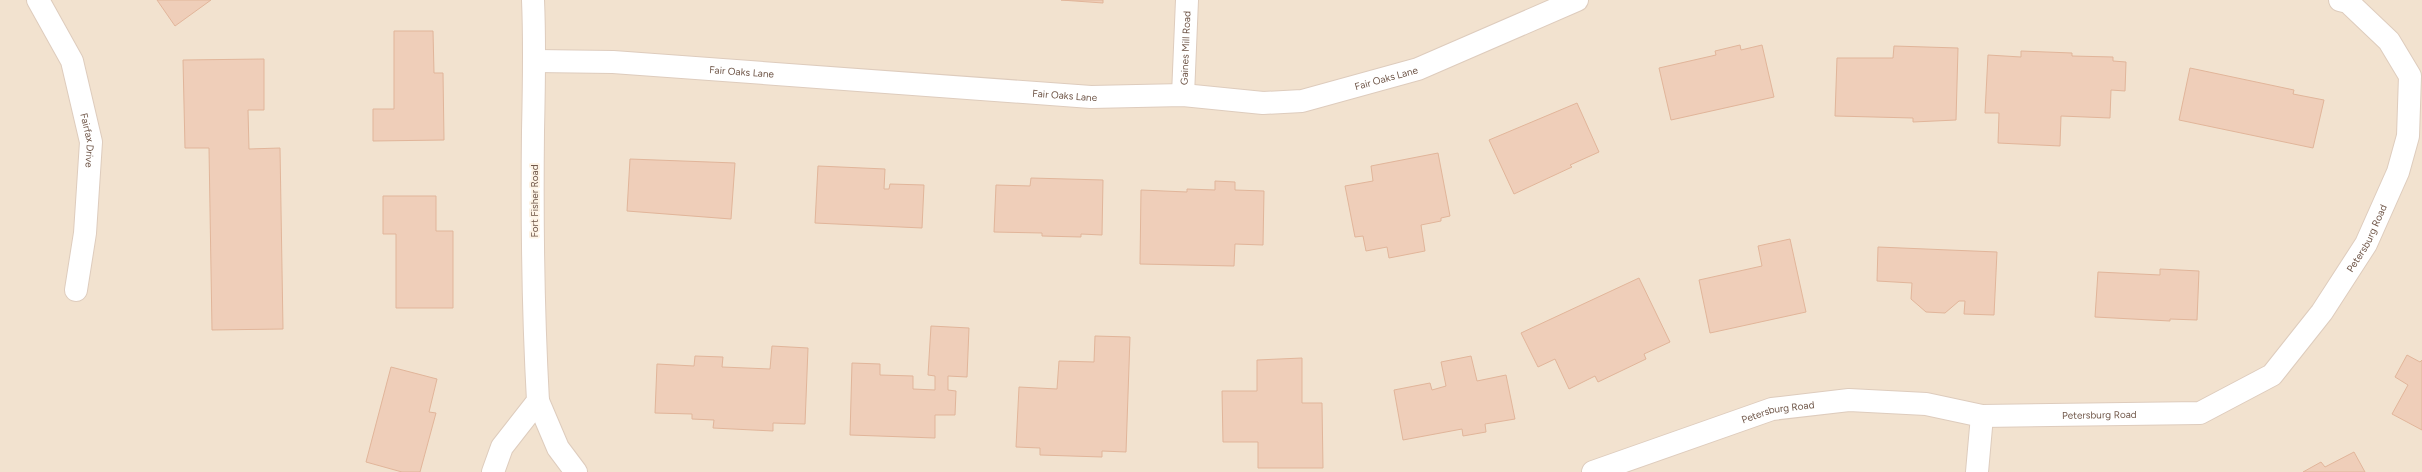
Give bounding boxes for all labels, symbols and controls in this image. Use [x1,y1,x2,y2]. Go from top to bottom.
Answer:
street label: Gaines Mill Road [1177,11,1194,85]
street label: Fair Oaks Lane [709,63,775,81]
street label: Fair Oaks Lane [1353,63,1420,93]
street label: Fair Oaks Lane [1032,87,1098,104]
street label: Fairfax Drive [77,112,97,169]
street label: Fort Fisher Road [528,164,541,238]
street label: Petersburg Road [2344,202,2390,275]
street label: Petersburg Road [1740,398,1815,426]
street label: Petersburg Road [2062,408,2137,422]

